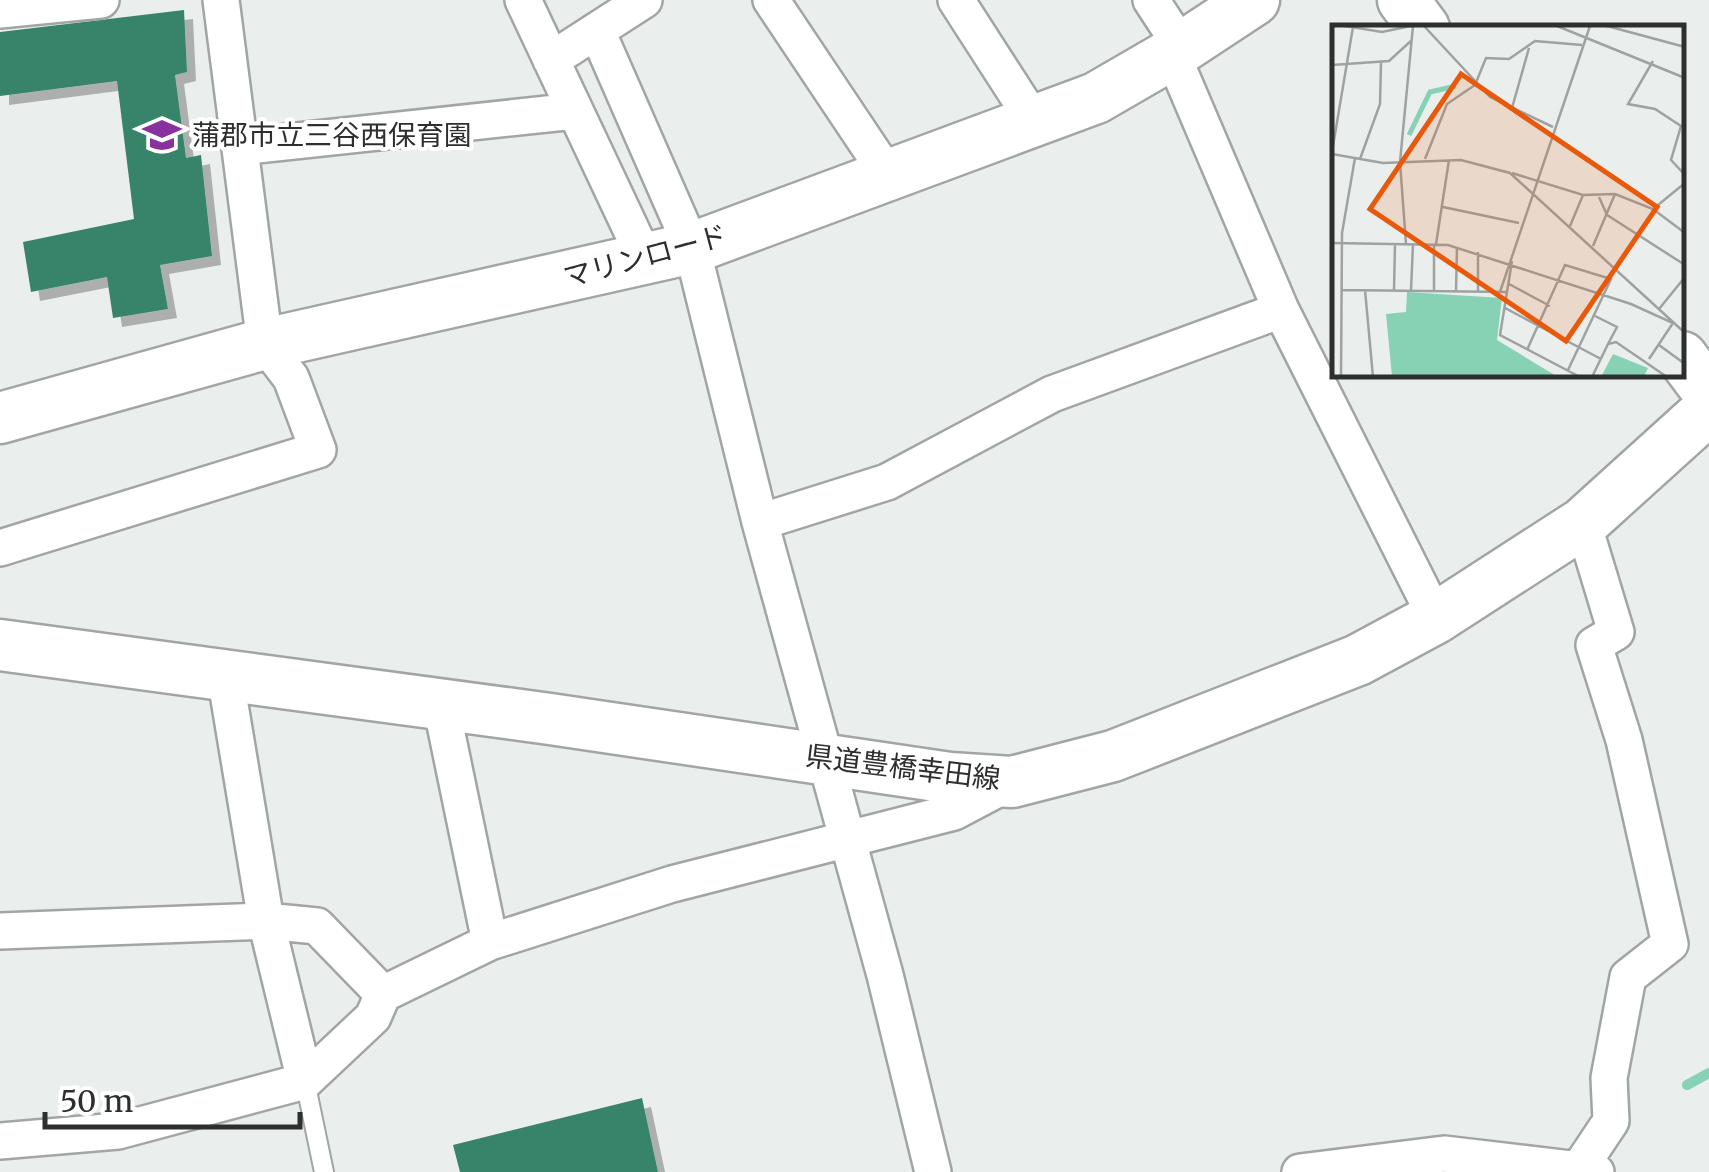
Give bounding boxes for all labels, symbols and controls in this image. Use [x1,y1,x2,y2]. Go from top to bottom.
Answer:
inset map [1332,25,1684,378]
school or university icon: 蒲郡市立三谷西保育園 [141,114,183,156]
place label: 蒲郡市立三谷西保育園 [192,117,472,153]
street label: マリンロード [559,217,731,295]
street label: 県道豊橋幸田線 [804,737,1002,797]
scale bar [45,1067,300,1129]
text: 50 m [60,1082,133,1120]

